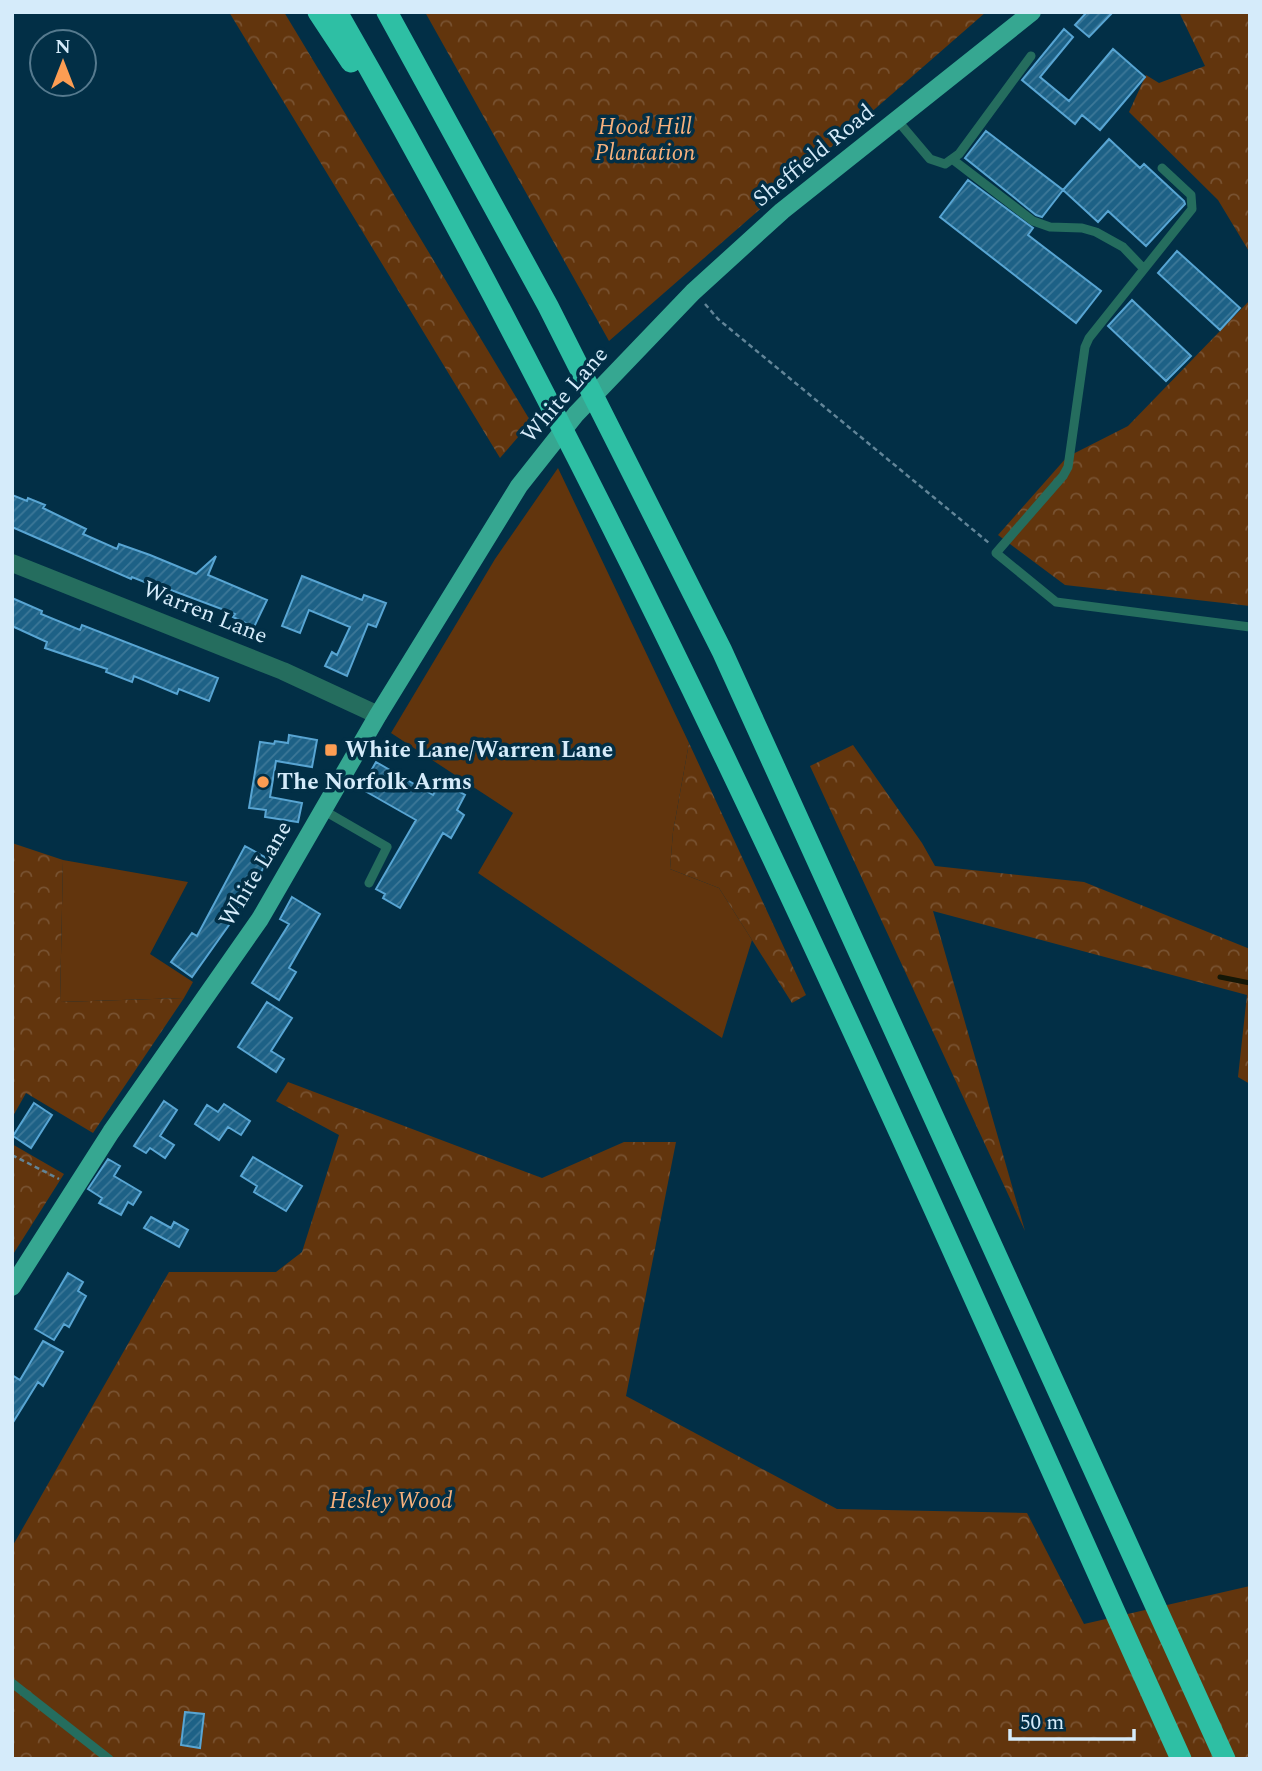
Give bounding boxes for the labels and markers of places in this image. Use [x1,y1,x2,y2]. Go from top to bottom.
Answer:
place label: White Lane/Warren Lane [345,733,613,768]
marker: White Lane/Warren Lane [323,742,339,758]
place label: The Norfolk Arms [277,765,472,800]
marker: The Norfolk Arms [255,774,271,790]

